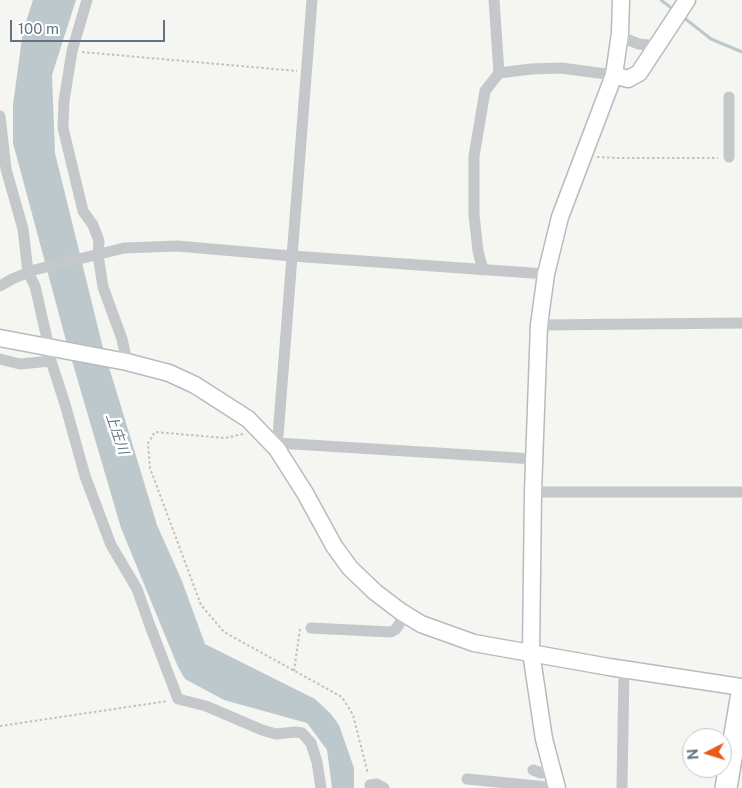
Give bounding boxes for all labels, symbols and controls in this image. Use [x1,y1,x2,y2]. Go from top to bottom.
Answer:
scale bar [12,10,168,42]
text: 100 m [18,20,59,37]
water label: 上庄川 [102,411,132,457]
north arrow [682,728,732,778]
text: N [685,748,702,760]

